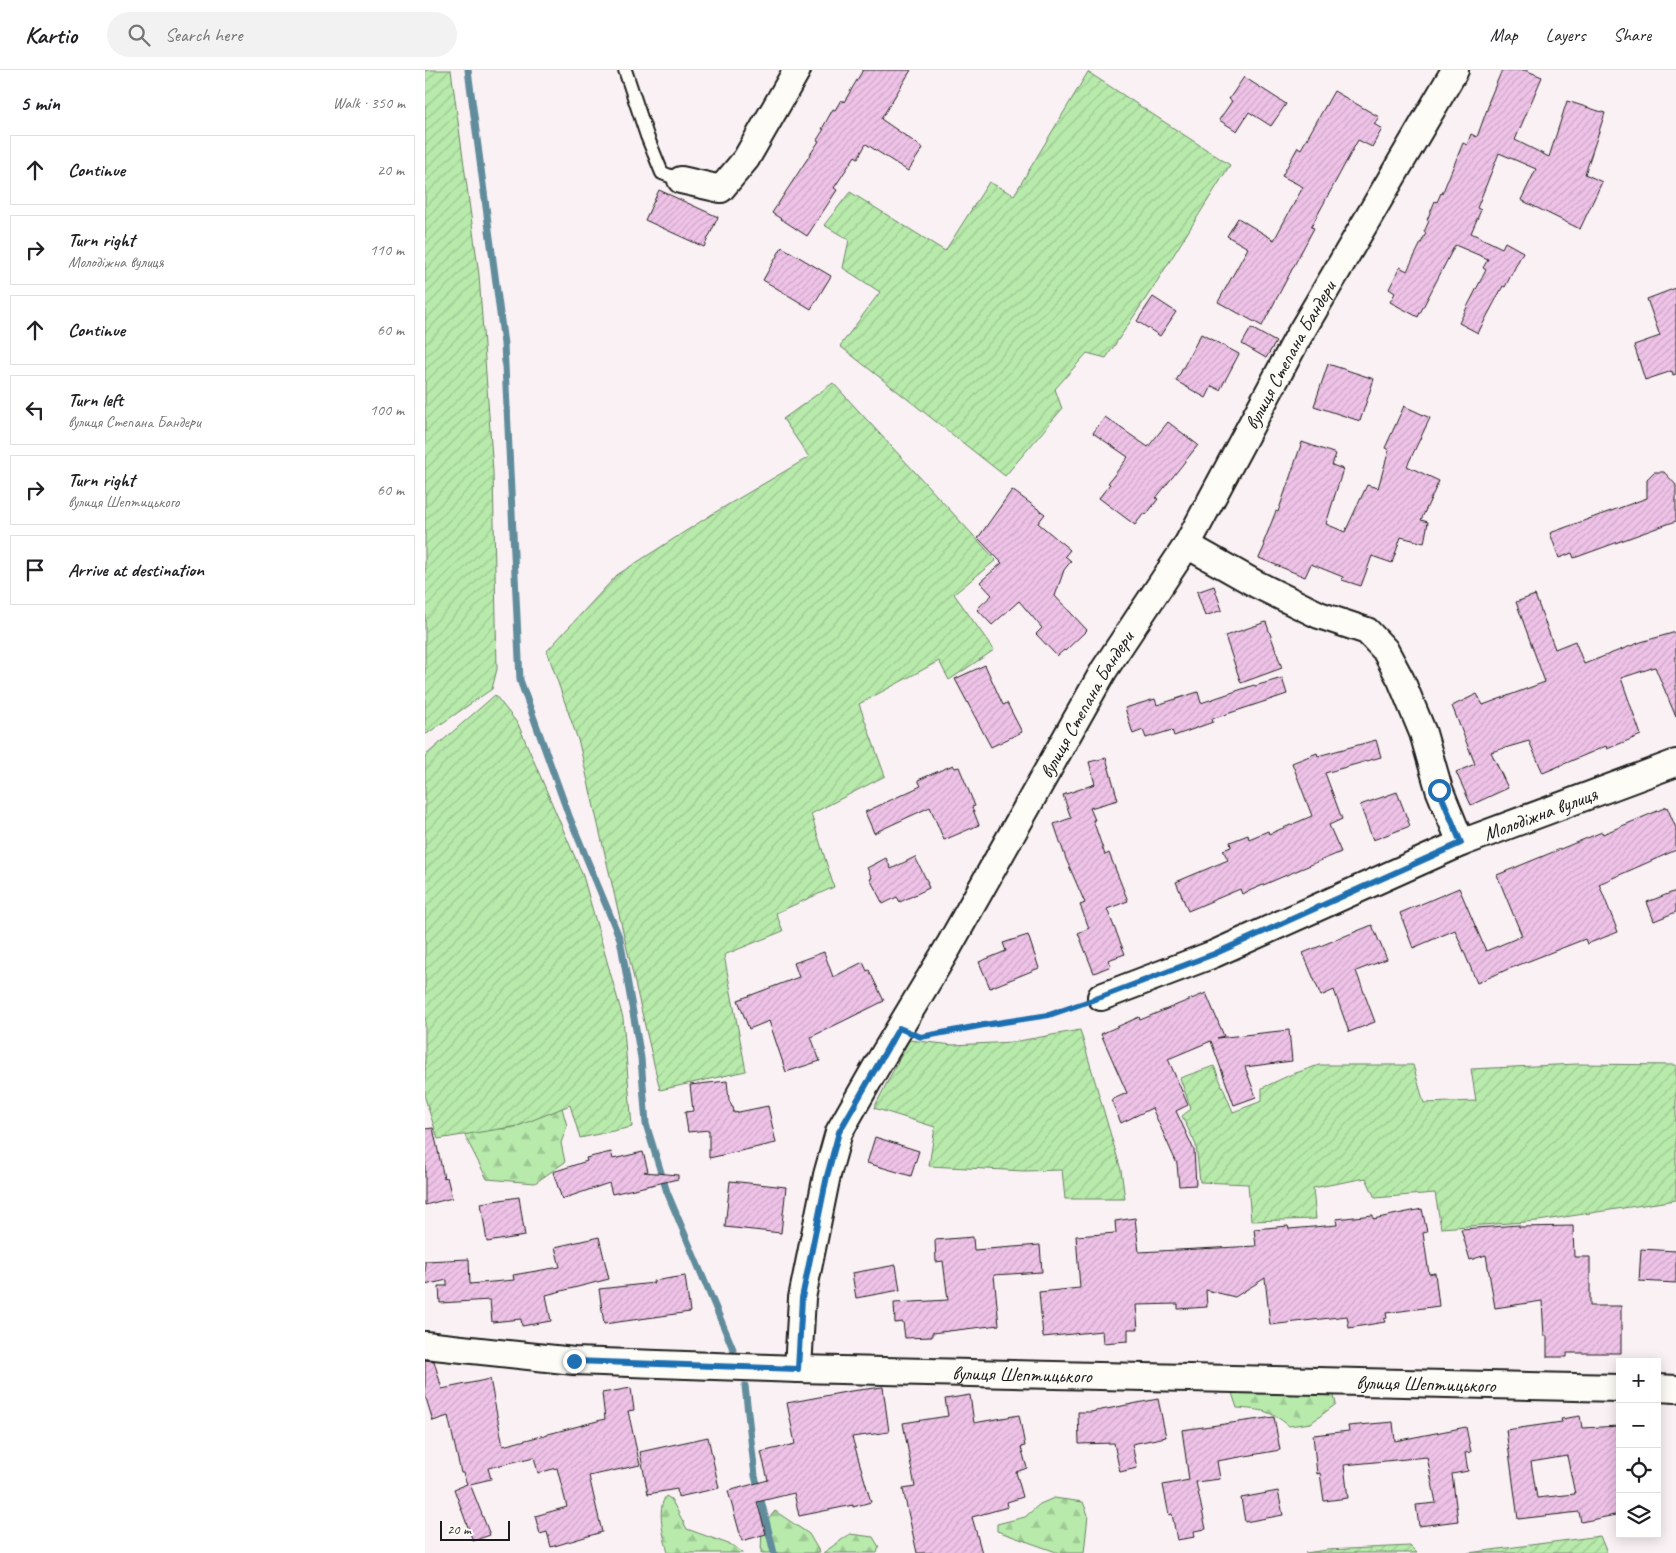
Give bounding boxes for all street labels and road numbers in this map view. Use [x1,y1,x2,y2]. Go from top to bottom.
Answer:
street label: вулиця Степана Бандери [1239,275,1342,434]
street label: вулиця Степана Бандери [1033,625,1140,782]
street label: Молодіжна вулиця [1480,781,1601,846]
street label: вулиця Шептицького [952,1360,1093,1388]
street label: вулиця Шептицького [1356,1369,1497,1398]

